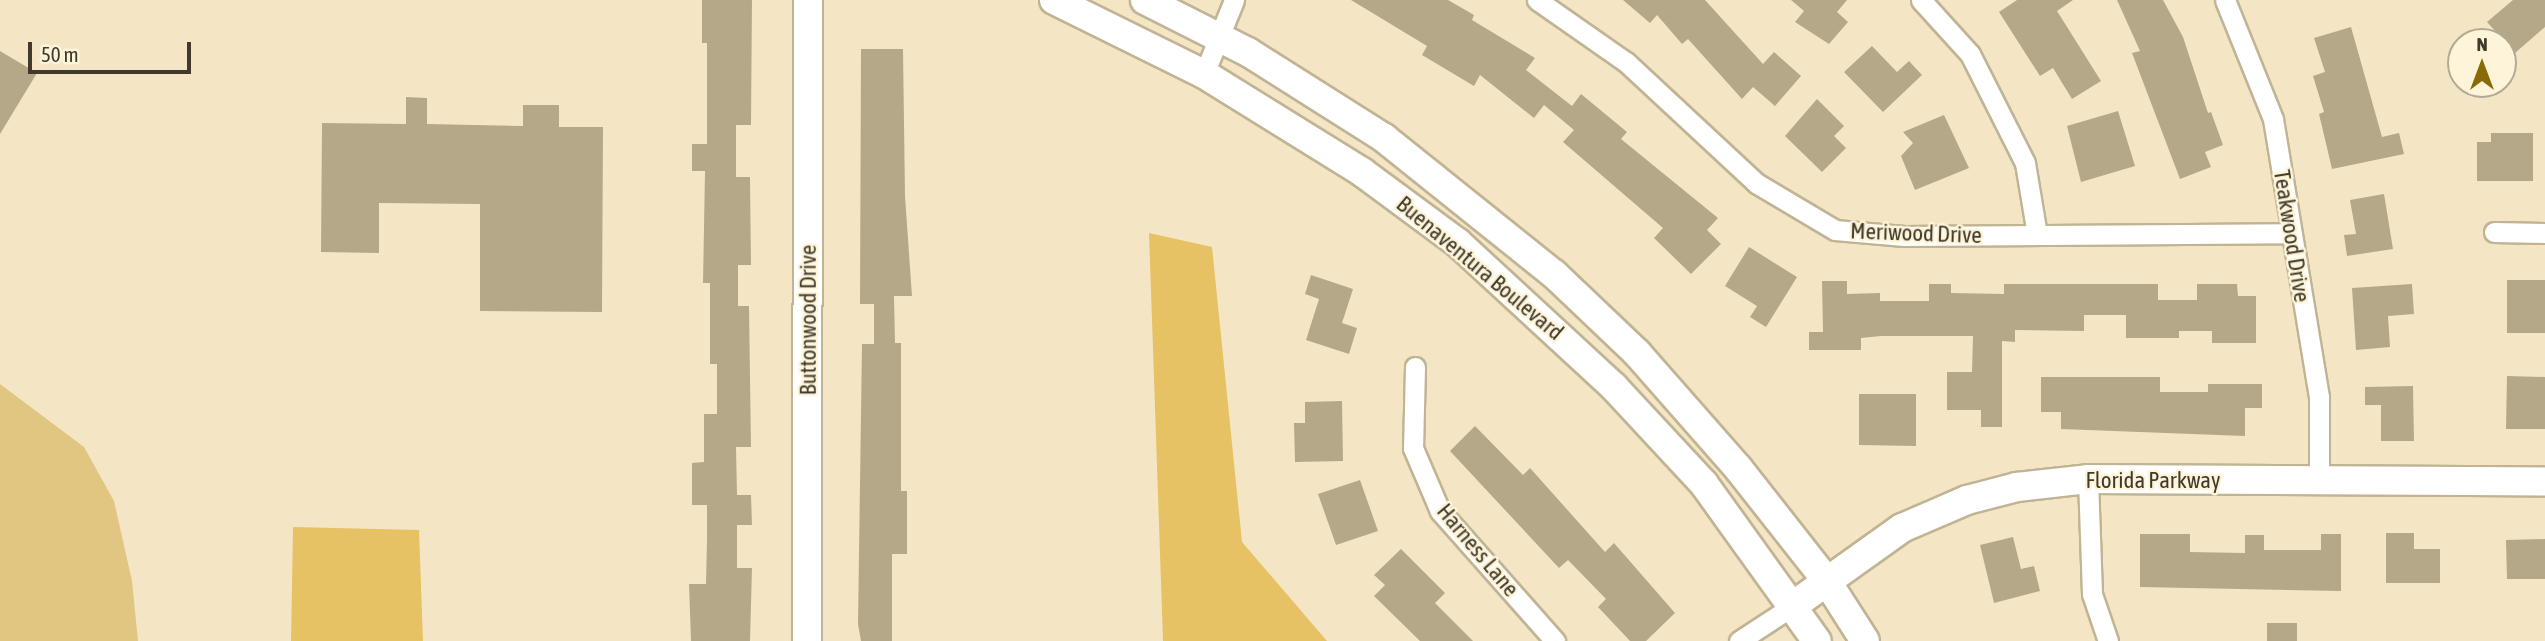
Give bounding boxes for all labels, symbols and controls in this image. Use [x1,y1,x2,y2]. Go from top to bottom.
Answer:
scale bar [32,28,194,72]
north arrow [2447,28,2517,98]
text: N [2476,33,2488,55]
text: 50 m [41,42,79,66]
street label: Teakwood Drive [2268,168,2316,304]
street label: Buenaventura Boulevard [1391,190,1569,346]
street label: Meriwood Drive [1850,217,1982,249]
street label: Buttonwood Drive [794,245,822,395]
street label: Florida Parkway [2086,466,2220,494]
street label: Harness Lane [1431,498,1525,602]

